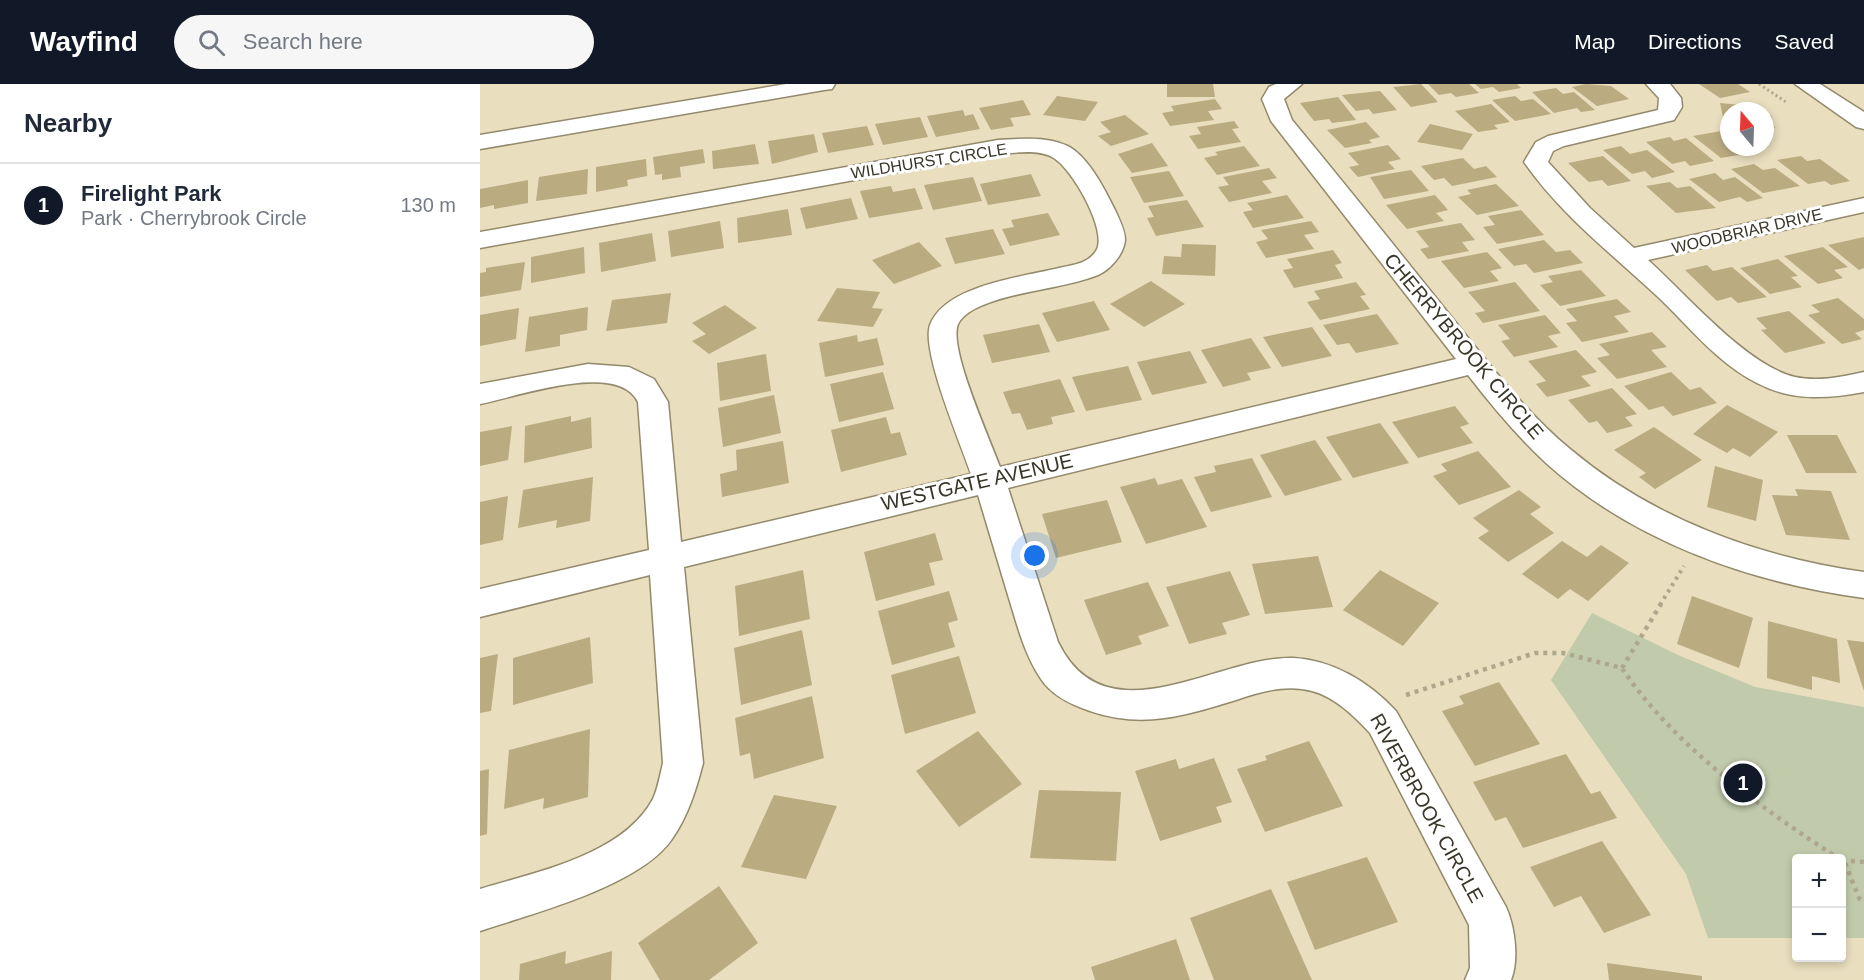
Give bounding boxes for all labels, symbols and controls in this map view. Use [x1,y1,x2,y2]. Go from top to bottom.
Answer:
search box [174,15,594,69]
text: Wayfind [30,26,138,57]
icon: search [195,26,228,59]
text: Search here [243,29,363,54]
text: Map [1574,30,1615,53]
text: Directions [1648,30,1741,53]
text: Saved [1774,30,1834,53]
north arrow [1720,102,1774,156]
text: Nearby [24,108,112,138]
street label: WILDHURST CIRCLE [850,140,1008,182]
text: Firelight Park [81,181,222,206]
text: 1 [38,194,49,216]
text: 130 m [400,194,456,216]
street label: WOODBRIAR DRIVE [1670,205,1824,257]
text: Park · Cherrybrook Circle [81,207,307,229]
street label: CHERRYBROOK CIRCLE [1380,249,1548,443]
street label: WESTGATE AVENUE [879,449,1075,515]
your location [1020,541,1049,570]
street label: RIVERBROOK CIRCLE [1366,710,1488,906]
pin: 1 [1724,760,1762,806]
map controls [1792,854,1846,962]
button: + [1792,854,1846,908]
button: − [1792,908,1846,962]

